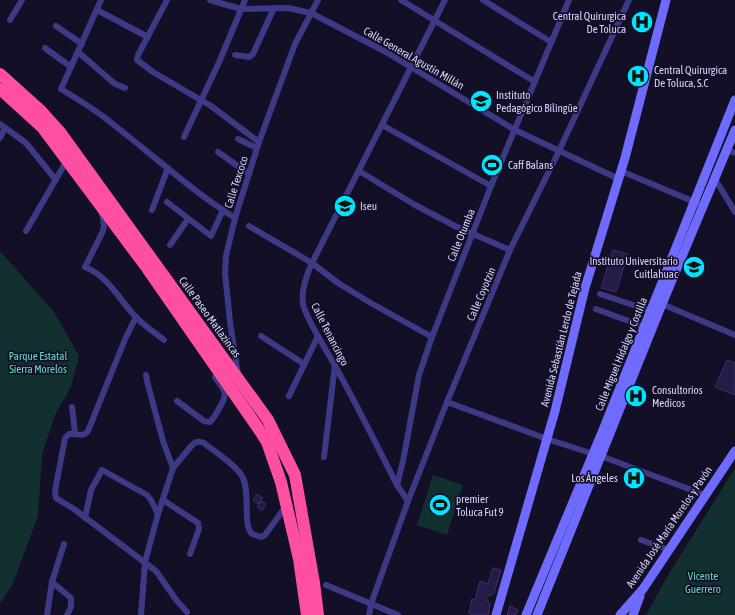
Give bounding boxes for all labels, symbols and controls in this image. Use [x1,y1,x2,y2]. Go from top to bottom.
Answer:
hospital icon: Central Quirurgica De Toluca [629,9,655,35]
place label: Central Quirurgica De Toluca [553,10,626,35]
street label: Calle General Agustín Millán [362,24,466,92]
hospital icon: Central Quirurgica De Toluca, S.C [625,63,651,89]
place label: Central Quirurgica De Toluca, S.C [654,64,727,89]
school or university icon: Instituto Pedagógico Bilingüe [468,88,494,114]
place label: Instituto Pedagógico Bilingüe [496,89,578,114]
sports icon: Caff Balans [479,152,505,178]
street label: Calle Texcoco [222,154,250,210]
place label: Caff Balans [508,159,553,171]
school or university icon: Iseu [332,193,358,219]
place label: Iseu [360,200,377,212]
street label: Calle Otumba [445,207,477,263]
school or university icon: Instituto Universitario Cuitlahuac [681,254,707,280]
place label: Instituto Universitario Cuitlahuac [589,255,679,280]
street label: Calle Coyotzin [464,265,498,323]
street label: Avenida Sebastián Lerdo de Tejada [538,270,584,408]
street label: Calle Paseo Matlazincas [177,274,243,360]
street label: Calle Miguel Hidalgo y Costilla [593,295,649,413]
street label: Calle Tenancingo [309,301,351,367]
park label: Parque Estatal Sierra Morelos [9,350,67,375]
hospital icon: Consultorios Medicos [623,383,649,409]
place label: Consultorios Medicos [652,384,703,409]
street label: Avenida José María Morelos y Pavón [624,464,714,590]
hospital icon: Los Ángeles [621,465,647,491]
place label: Los Ángeles [571,472,618,484]
sports icon: premier Toluca Fut 9 [427,492,453,518]
place label: premier Toluca Fut 9 [456,493,504,518]
park label: Vicente Guerrero [685,570,721,595]

